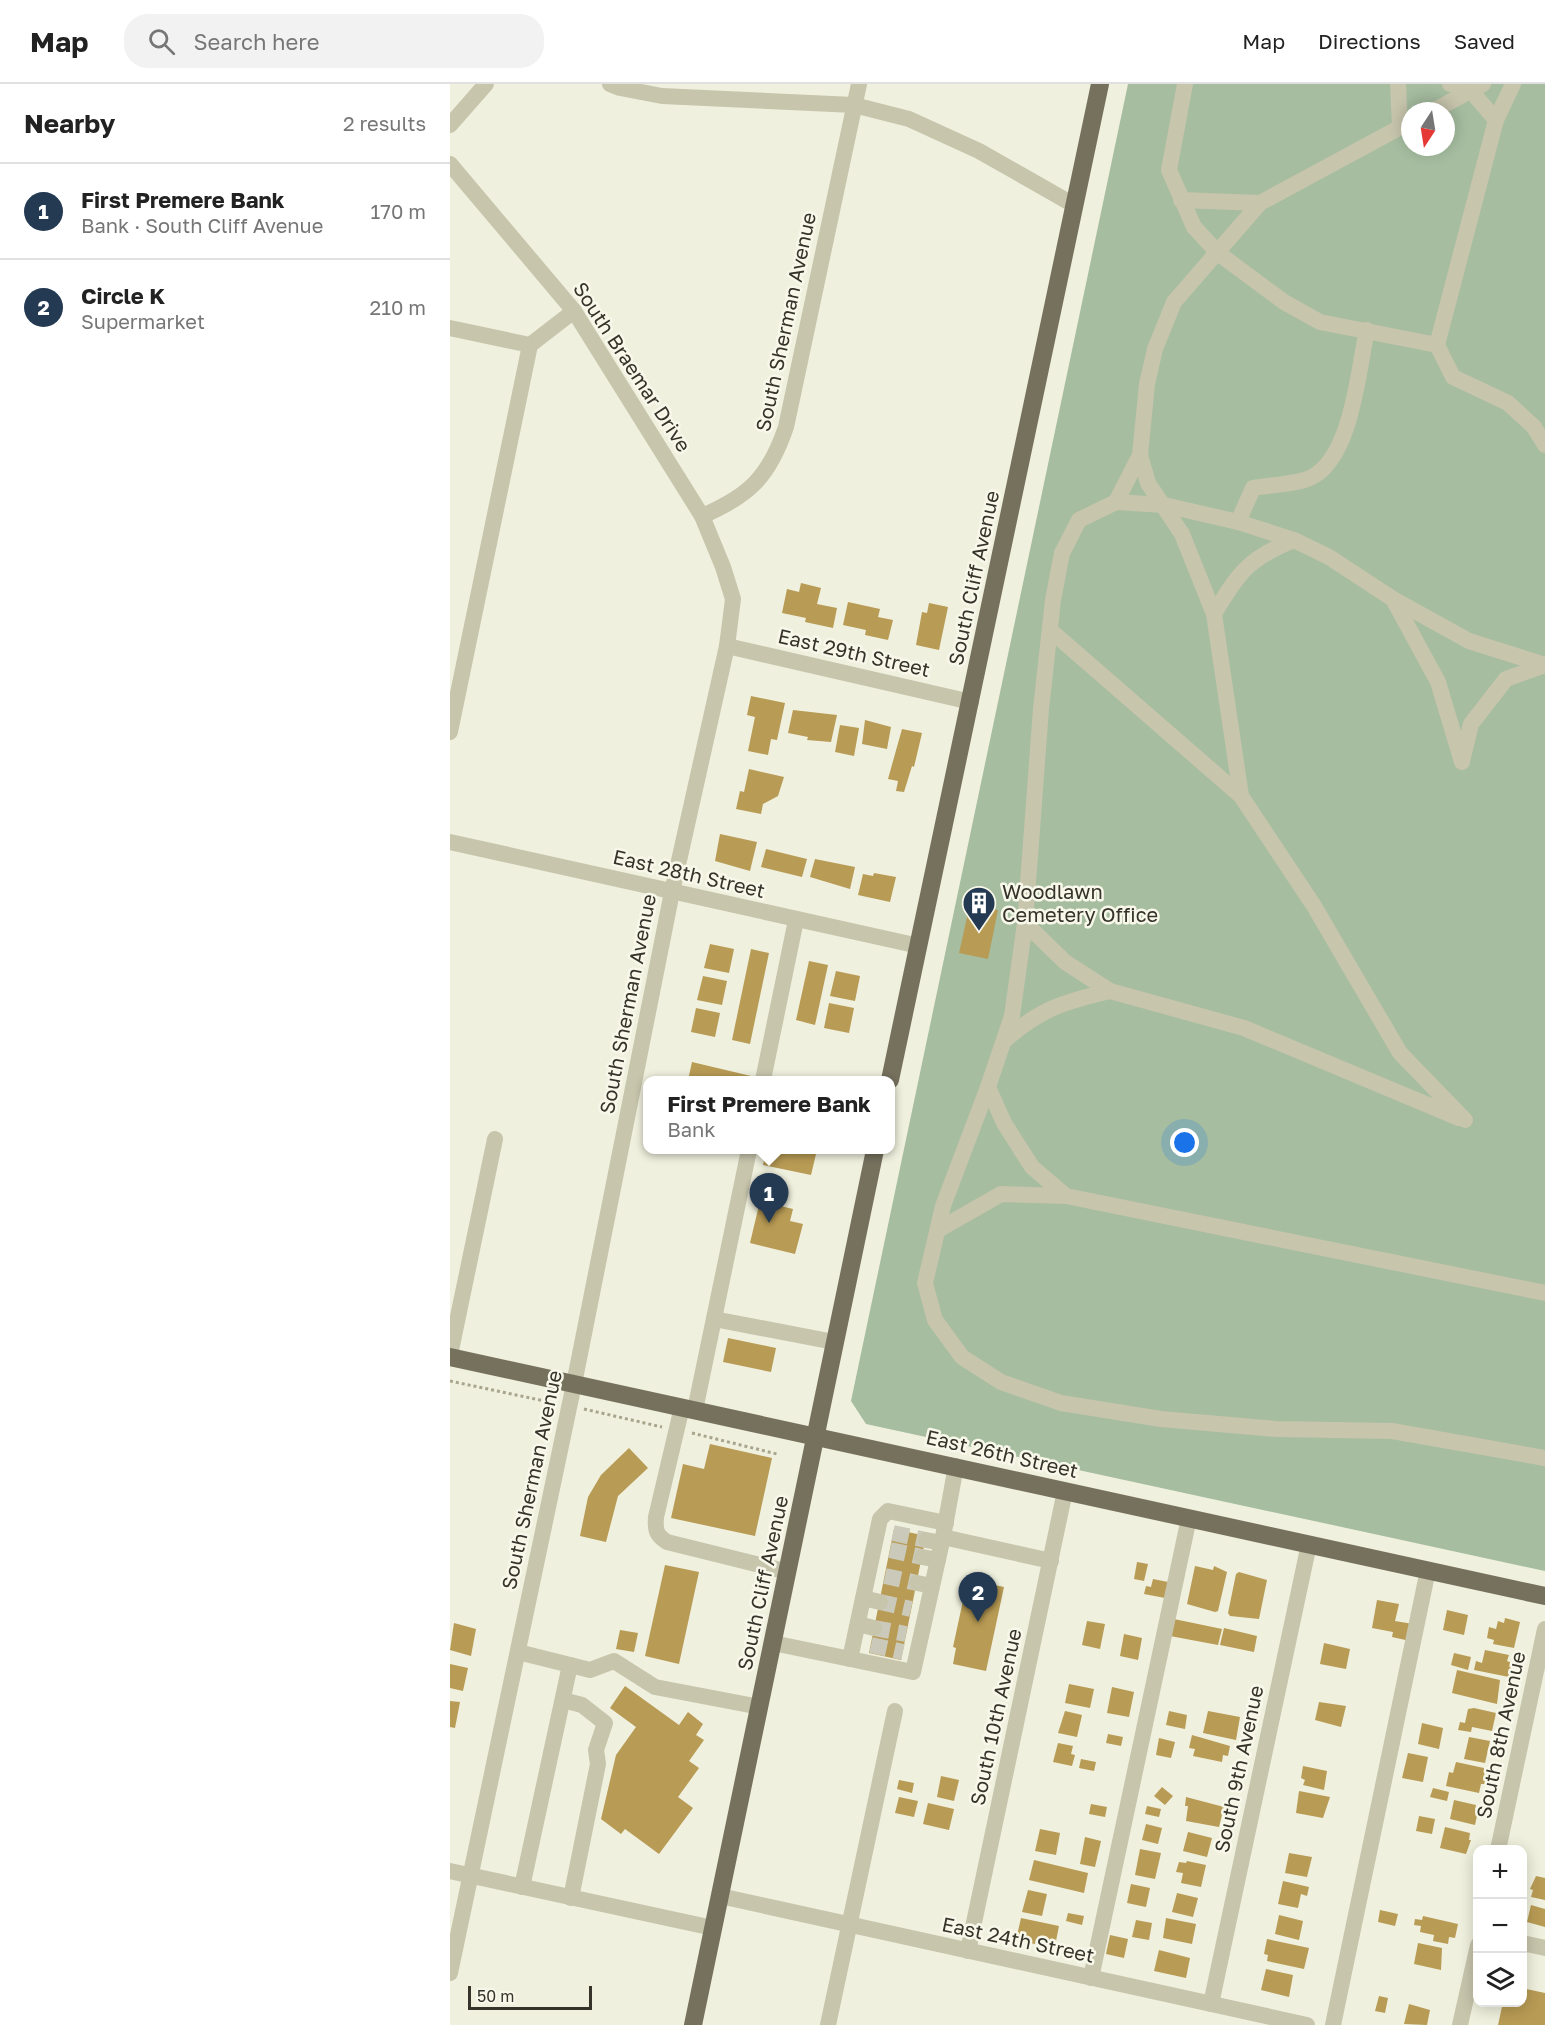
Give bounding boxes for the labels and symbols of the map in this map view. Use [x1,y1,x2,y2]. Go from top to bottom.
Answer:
north arrow [1401,102,1455,156]
street label: South Sherman Avenue [750,210,820,434]
street label: South Braemar Drive [569,277,697,456]
street label: South Cliff Avenue [943,488,1003,667]
street label: East 29th Street [776,623,932,681]
street label: East 28th Street [611,844,768,902]
place label: Woodlawn Cemetery Office [1002,879,1158,926]
building icon: Woodlawn Cemetery Office [961,885,997,932]
street label: South Sherman Avenue [594,892,660,1116]
your location [1170,1128,1199,1157]
pin: 1 [750,1174,788,1223]
street label: South Sherman Avenue [496,1368,566,1592]
street label: East 26th Street [924,1424,1080,1482]
street label: South Cliff Avenue [732,1493,792,1672]
pin: 2 [958,1572,998,1622]
street label: South 10th Avenue [965,1626,1025,1807]
street label: South 8th Avenue [1471,1649,1529,1821]
street label: South 9th Avenue [1209,1683,1267,1855]
street label: East 24th Street [940,1911,1097,1967]
scale bar [468,1983,592,2010]

